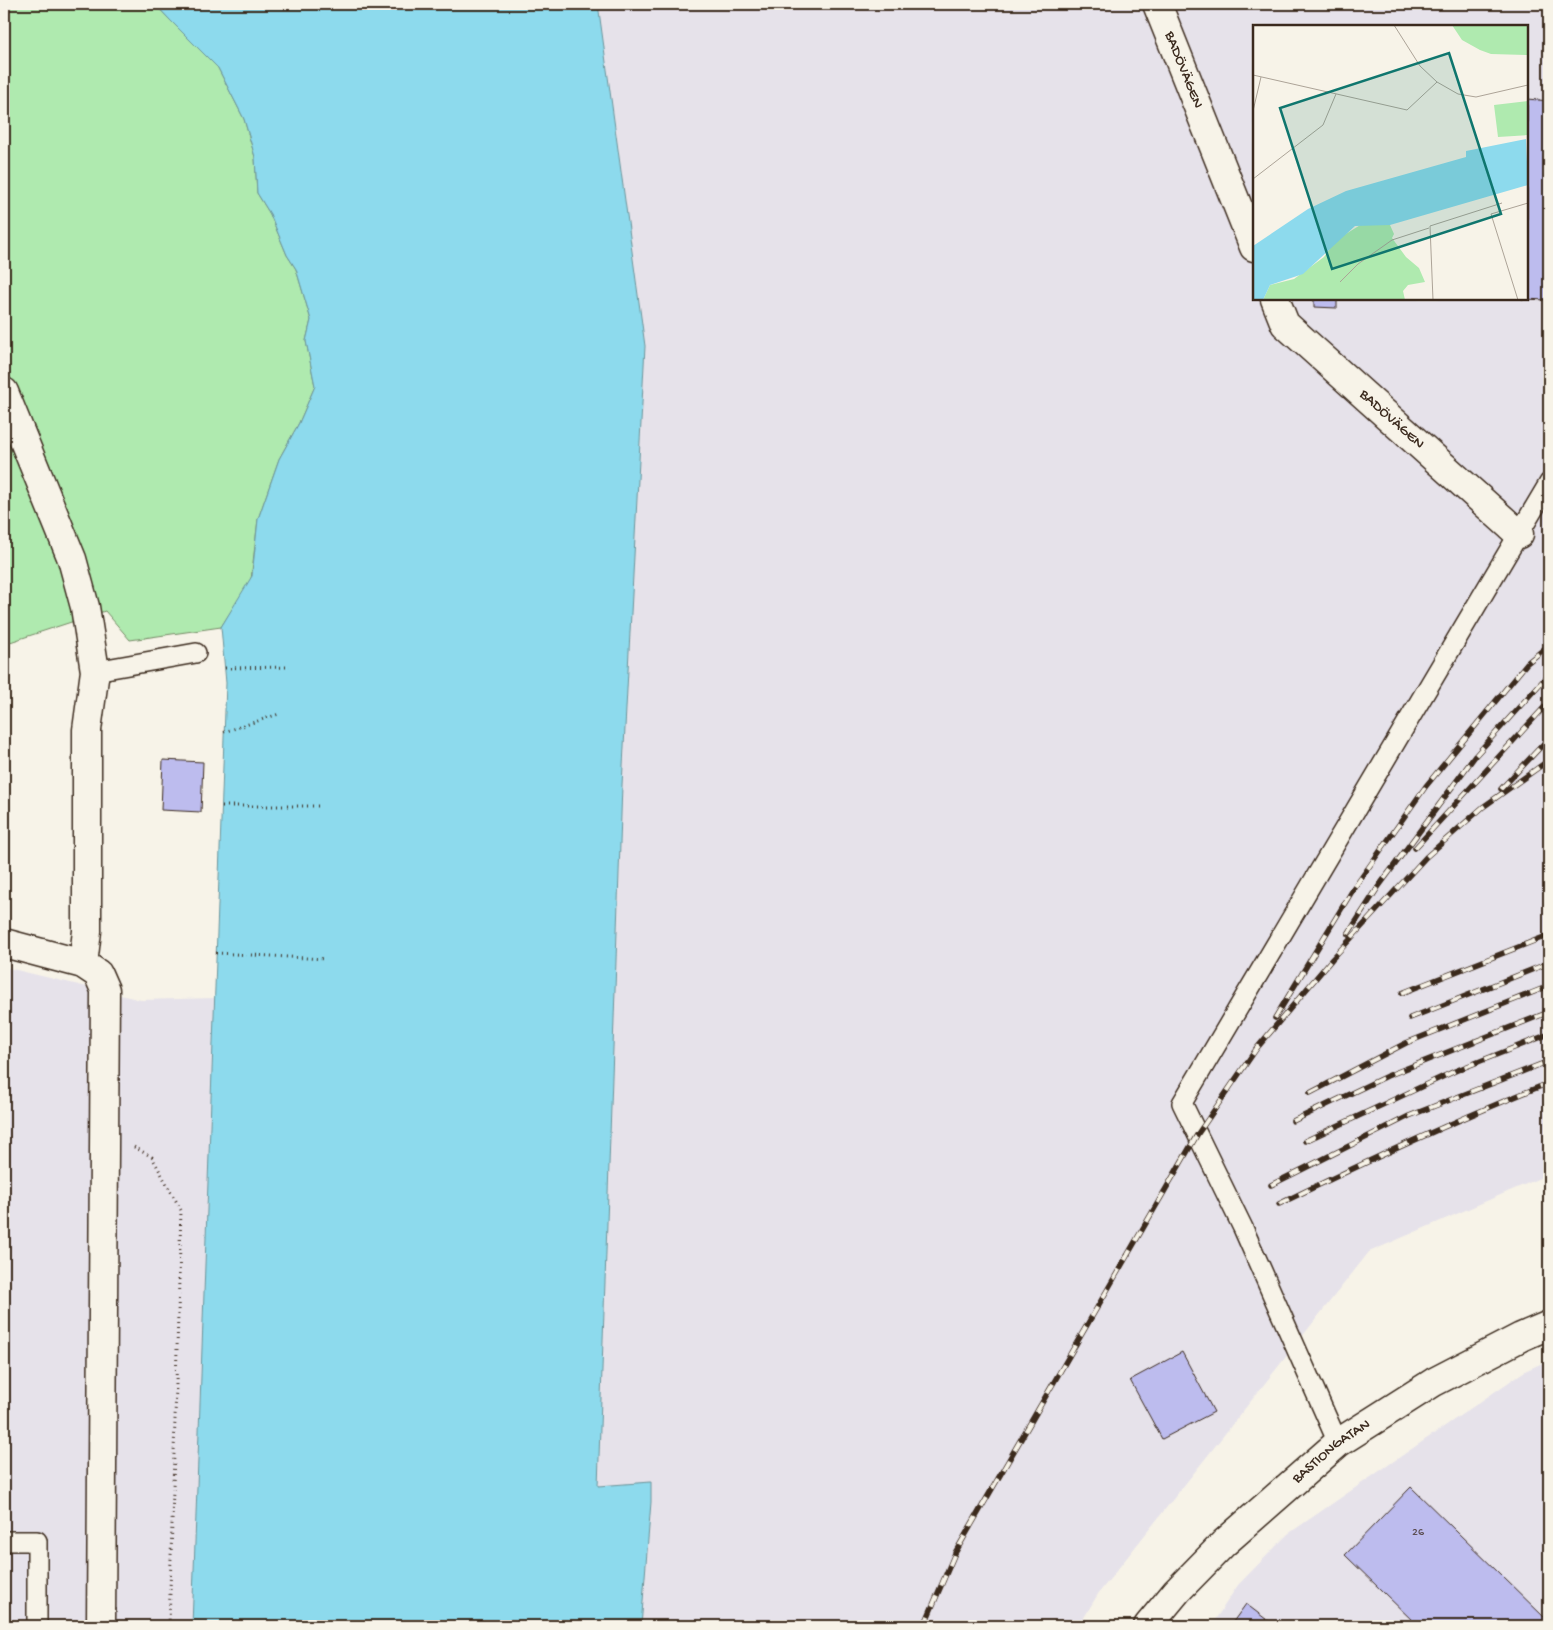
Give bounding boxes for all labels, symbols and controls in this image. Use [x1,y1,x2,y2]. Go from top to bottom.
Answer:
inset map [1253,25,1528,300]
street label: BADÖVÄGEN [1160,28,1207,111]
street label: BADÖVÄGEN [1355,385,1428,454]
street label: BASTIONGATAN [1288,1415,1374,1488]
house number: 26 [1412,1526,1425,1540]

